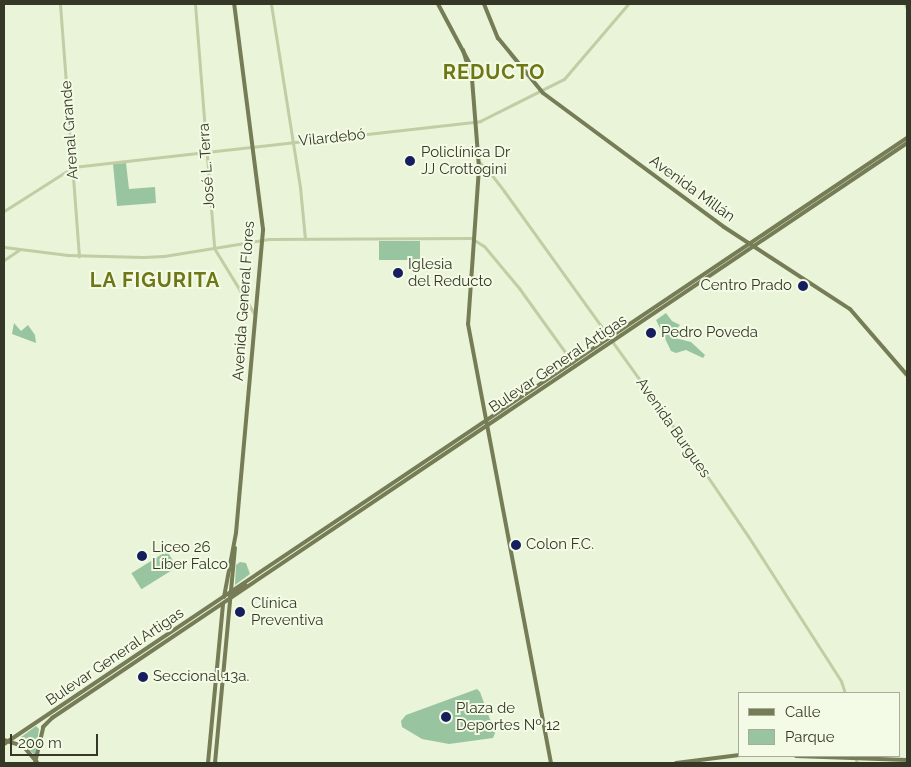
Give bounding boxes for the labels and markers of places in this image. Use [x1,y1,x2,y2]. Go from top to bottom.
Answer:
place label: Policlínica Dr JJ Crottogini [421,143,510,178]
marker: Policlínica Dr JJ Crottogini [403,154,417,168]
place label: Iglesia del Reducto [408,255,493,290]
marker: Iglesia del Reducto [392,267,404,279]
place label: Centro Prado [700,277,792,295]
marker: Centro Prado [796,279,810,293]
place label: Pedro Poveda [661,324,758,342]
marker: Pedro Poveda [645,327,657,339]
place label: Colon F.C. [526,536,594,554]
place label: Liceo 26 Líber Falco [152,538,228,573]
marker: Colon F.C. [510,539,522,551]
marker: Liceo 26 Líber Falco [136,550,148,562]
place label: Clínica Preventiva [251,594,323,629]
marker: Clínica Preventiva [233,605,247,619]
place label: Seccional 13a. [153,668,250,686]
marker: Seccional 13a. [137,671,149,683]
place label: Plaza de Deportes Nº 12 [456,699,560,734]
marker: Plaza de Deportes Nº 12 [440,711,452,723]

